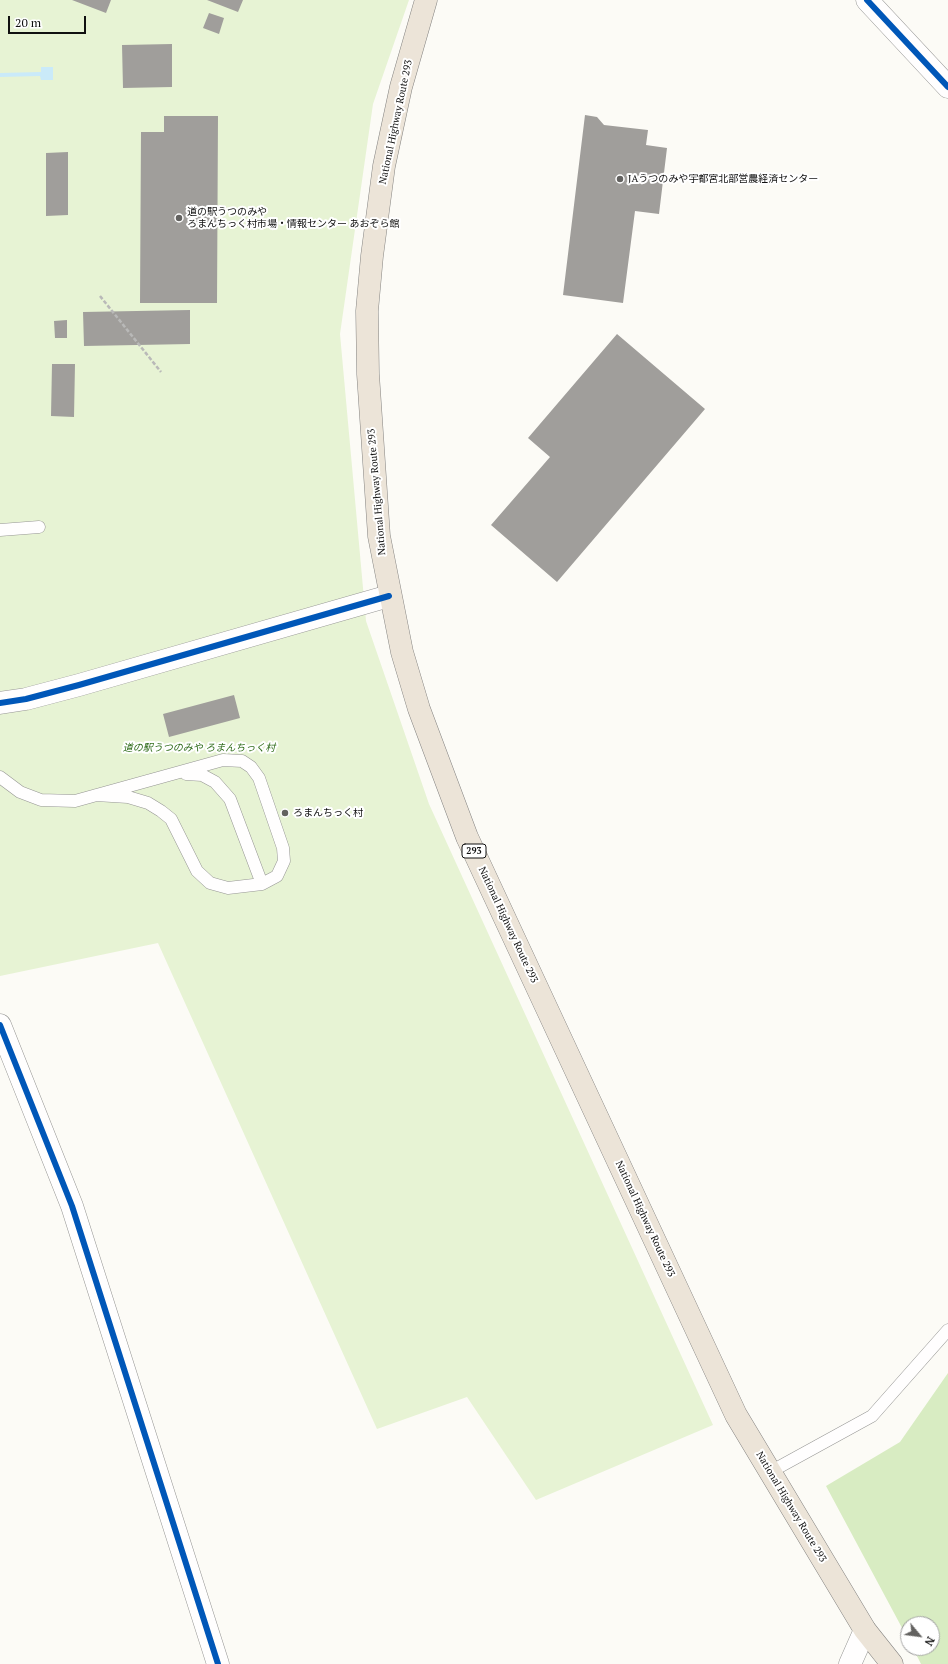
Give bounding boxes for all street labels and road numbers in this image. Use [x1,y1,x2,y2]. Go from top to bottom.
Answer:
street label: National Highway Route 293 [377,59,415,185]
street label: National Highway Route 293 [365,428,389,556]
road number: 293 [462,844,486,858]
street label: National Highway Route 293 [476,865,540,985]
street label: National Highway Route 293 [613,1159,677,1279]
street label: National Highway Route 293 [753,1450,829,1564]

